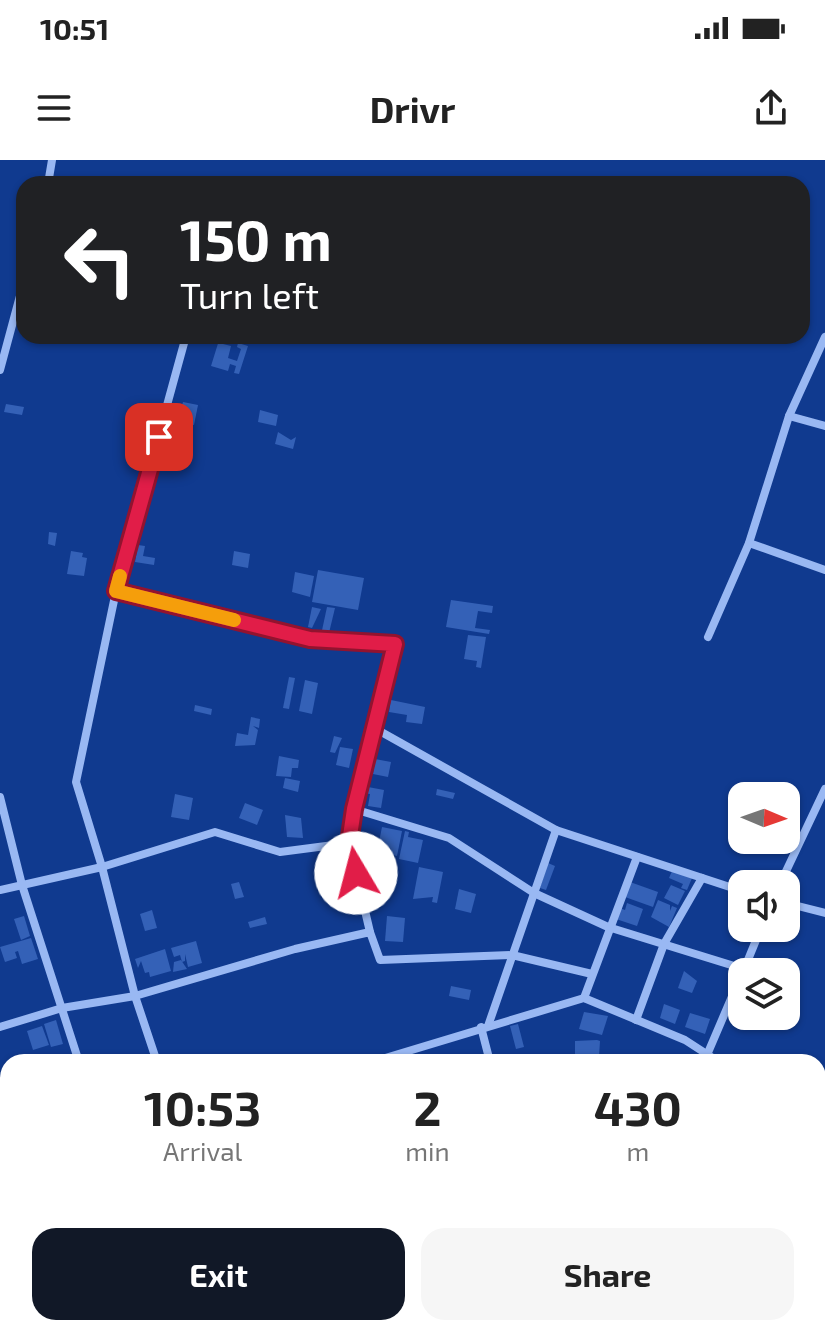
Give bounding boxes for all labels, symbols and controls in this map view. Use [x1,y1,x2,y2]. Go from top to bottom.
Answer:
text: 10:51 [40,10,109,46]
icon: menu [32,86,76,130]
icon: share [749,86,793,130]
text: Drivr [370,87,455,130]
text: 150 m [180,205,332,272]
icon: left [48,208,152,312]
text: Turn left [180,273,319,316]
pin [125,403,193,471]
icon: arrive [137,415,181,459]
north arrow [728,782,800,854]
map controls [728,782,800,1030]
position arrow [314,831,398,915]
button: sound [728,870,800,942]
button: layers [728,958,800,1030]
text: 10:53 [144,1078,261,1136]
text: 2 [414,1078,441,1136]
text: 430 [594,1078,682,1136]
text: Arrival [163,1135,242,1166]
text: min [405,1135,450,1166]
text: m [626,1135,649,1166]
button: Exit [32,1228,405,1320]
button: Share [421,1228,794,1320]

